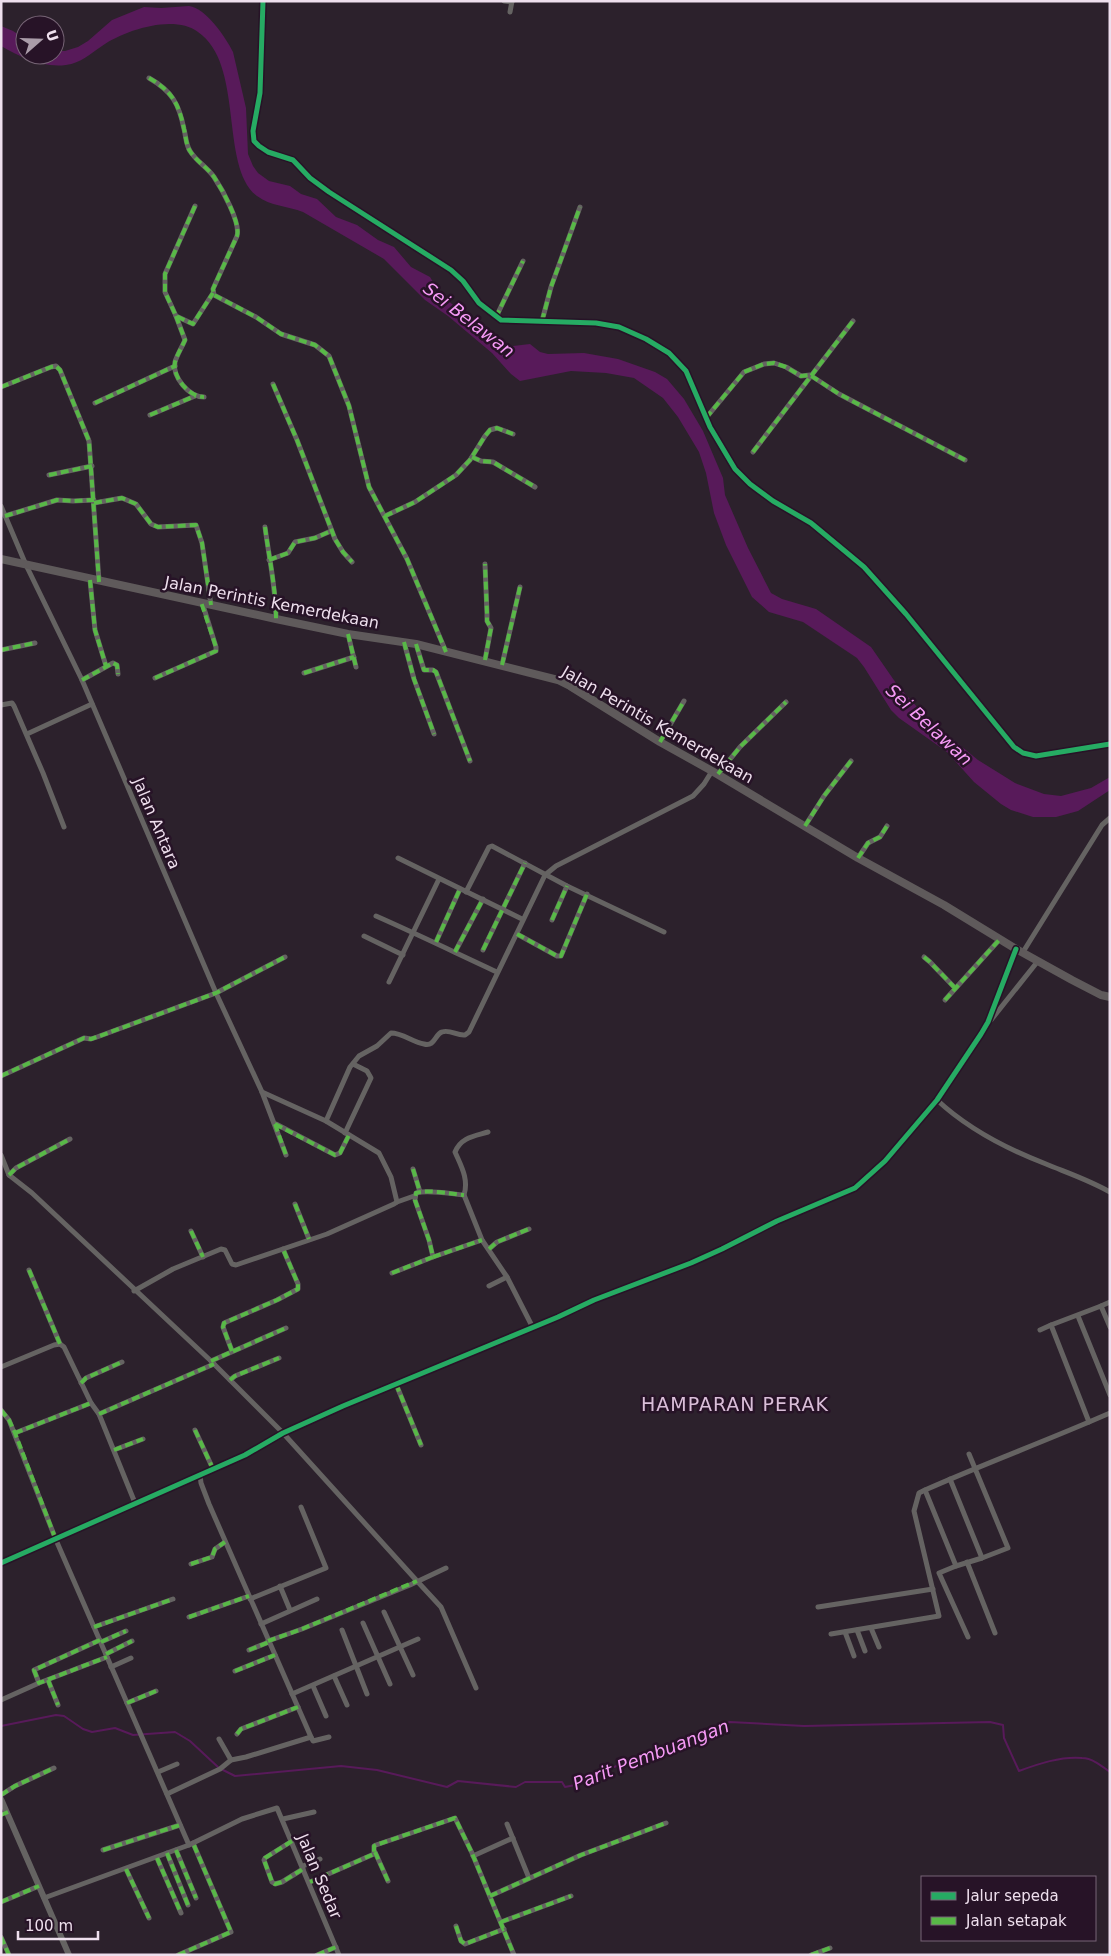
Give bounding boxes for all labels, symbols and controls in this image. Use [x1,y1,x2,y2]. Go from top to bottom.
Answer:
north arrow [15,15,65,65]
text: U [43,27,62,44]
water label: Sei Belawan [420,278,519,362]
street label: Jalan Perintis Kemerdekaan [162,572,381,633]
street label: Jalan Perintis Kemerdekaan [558,661,757,787]
water label: Sei Belawan [882,679,977,770]
street label: Jalan Antara [128,774,184,872]
district label: HAMPARAN PERAK [641,1393,829,1415]
water label: Parit Pembuangan [570,1715,732,1794]
street label: Jalan Sedar [293,1830,346,1922]
legend [921,1876,1096,1941]
text: Jalur sepeda [965,1887,1059,1905]
scale bar [18,1908,98,1940]
text: Jalan setapak [965,1912,1067,1930]
text: 100 m [25,1917,73,1935]

